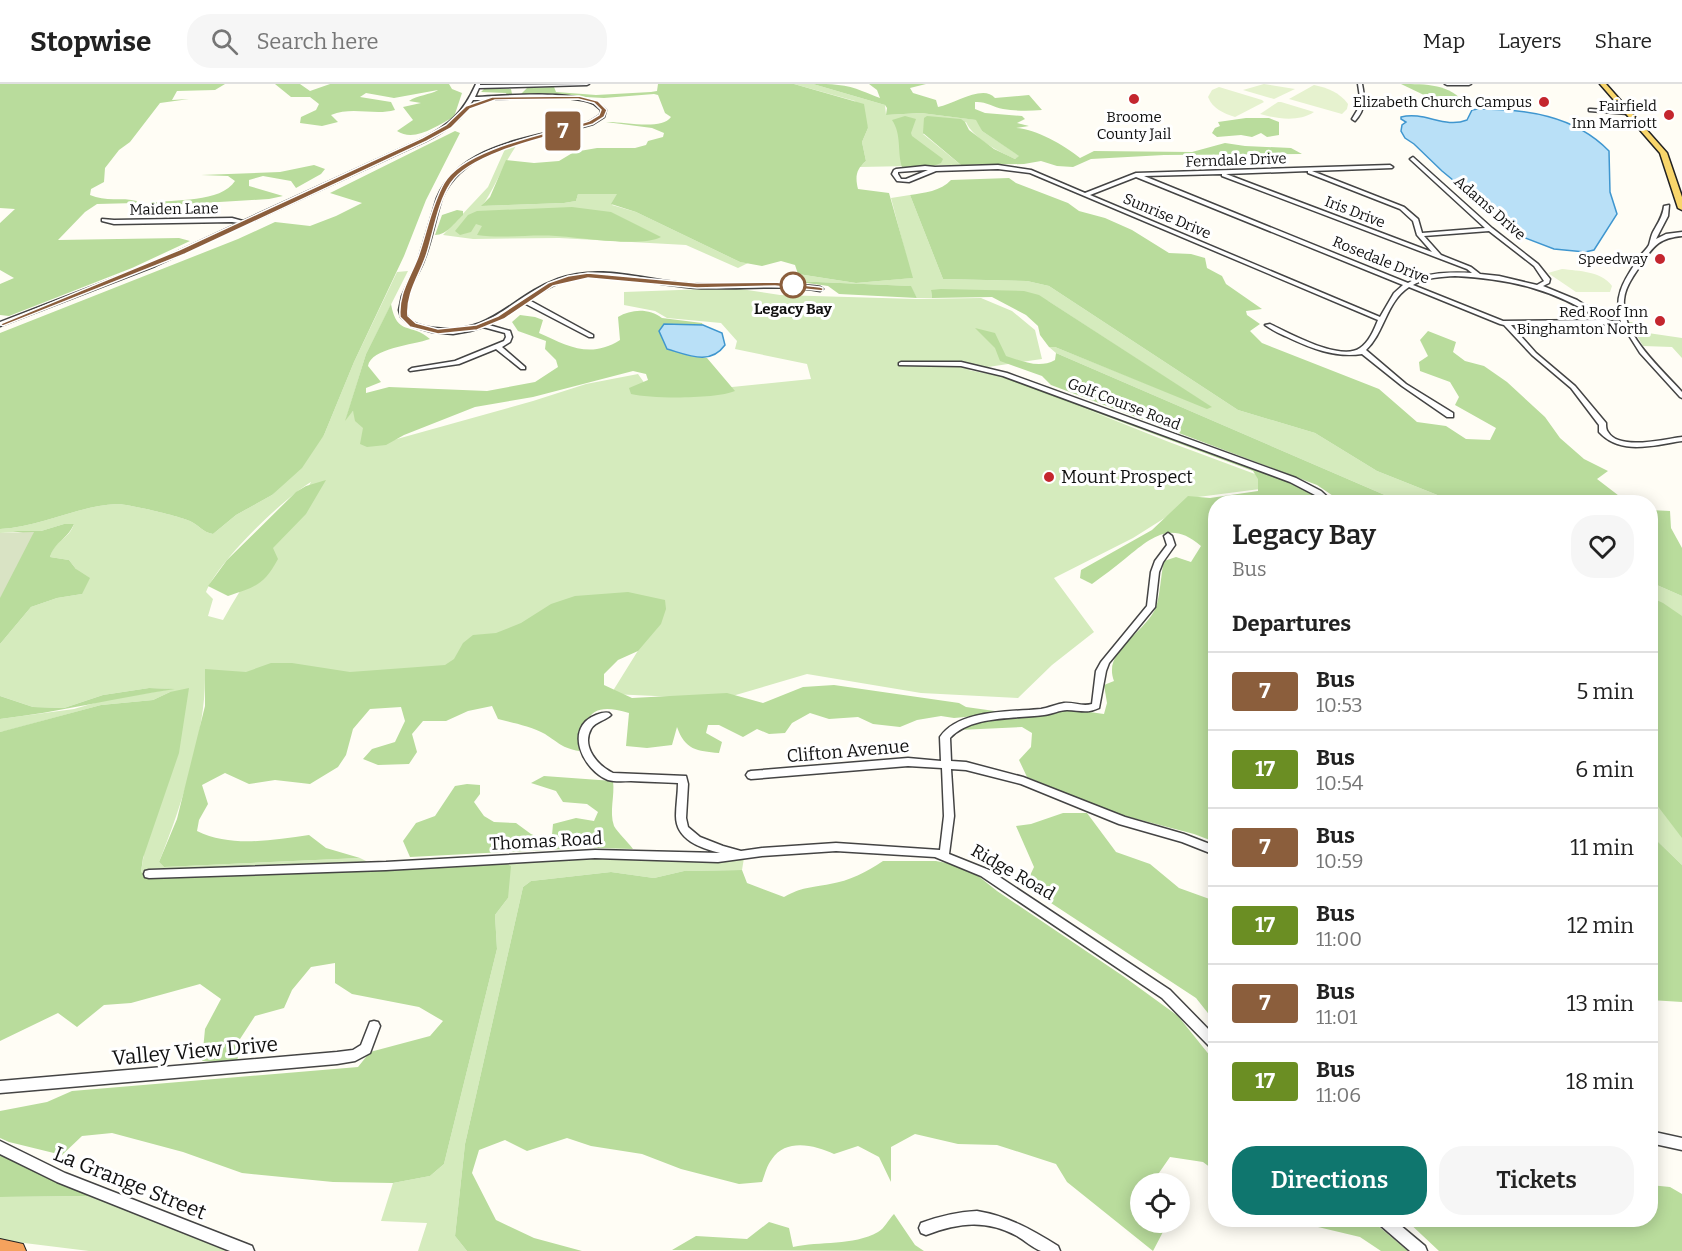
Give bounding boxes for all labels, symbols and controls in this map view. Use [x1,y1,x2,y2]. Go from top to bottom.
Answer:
search box [187,14,607,68]
text: Stopwise [30,25,151,58]
icon: search [208,25,241,58]
text: Search here [256,28,379,55]
text: Map [1423,28,1465,54]
text: Layers [1498,28,1562,54]
text: Share [1595,28,1652,54]
marker: Broome County Jail [1127,92,1141,106]
place label: Elizabeth Church Campus [1353,93,1532,111]
marker: Elizabeth Church Campus [1537,95,1551,109]
place label: Fairfield Inn Marriott [1572,97,1658,132]
place label: Broome County Jail [1097,108,1171,143]
marker: Fairfield Inn Marriott [1662,108,1676,122]
line badge: 7 [544,112,582,150]
text: 7 [557,118,569,144]
street label: Ferndale Drive [1185,149,1287,171]
street label: Adams Drive [1451,172,1529,244]
street label: Sunrise Drive [1120,189,1214,243]
street label: Iris Drive [1322,192,1388,232]
street label: Maiden Lane [129,199,219,219]
street label: Rosedale Drive [1330,232,1432,288]
place label: Speedway [1578,250,1648,268]
marker: Speedway [1653,252,1667,266]
marker: Legacy Bay [780,272,806,298]
place label: Legacy Bay [754,300,833,318]
place label: Red Roof Inn Binghamton North [1517,303,1649,338]
marker: Red Roof Inn Binghamton North [1653,314,1667,328]
street label: Golf Course Road [1065,374,1183,434]
place label: Mount Prospect [1061,466,1193,488]
marker: Mount Prospect [1042,470,1056,484]
button: heart [1571,515,1634,578]
text: Legacy Bay [1232,518,1376,551]
text: Bus [1232,557,1267,581]
text: Departures [1232,610,1351,637]
text: Bus [1316,666,1355,693]
text: 7 [1259,678,1271,704]
text: 5 min [1576,678,1634,705]
text: 10:53 [1316,693,1363,717]
street label: Clifton Avenue [786,735,910,767]
text: Bus [1316,744,1355,771]
text: 17 [1255,756,1275,782]
text: 6 min [1575,756,1634,783]
text: 10:54 [1316,771,1364,795]
text: Bus [1316,822,1355,849]
street label: Thomas Road [489,827,604,855]
text: 7 [1259,834,1271,860]
text: 11 min [1570,834,1634,861]
street label: Ridge Road [967,839,1059,905]
text: 10:59 [1316,849,1363,873]
text: Bus [1316,900,1355,927]
text: 17 [1255,912,1275,938]
text: 12 min [1567,912,1634,939]
text: 11:00 [1316,927,1362,951]
text: Bus [1316,978,1355,1005]
text: 7 [1259,990,1271,1016]
text: 13 min [1567,990,1634,1017]
text: 11:01 [1316,1005,1357,1029]
street label: Valley View Drive [111,1031,279,1071]
text: Bus [1316,1056,1355,1083]
text: 17 [1255,1068,1275,1094]
text: 18 min [1566,1068,1634,1095]
text: 11:06 [1316,1083,1361,1107]
street label: La Grange Street [50,1141,210,1226]
button: Directions [1232,1146,1427,1215]
button: Tickets [1439,1146,1634,1215]
map controls [1130,1173,1190,1233]
button: locate [1130,1173,1190,1233]

